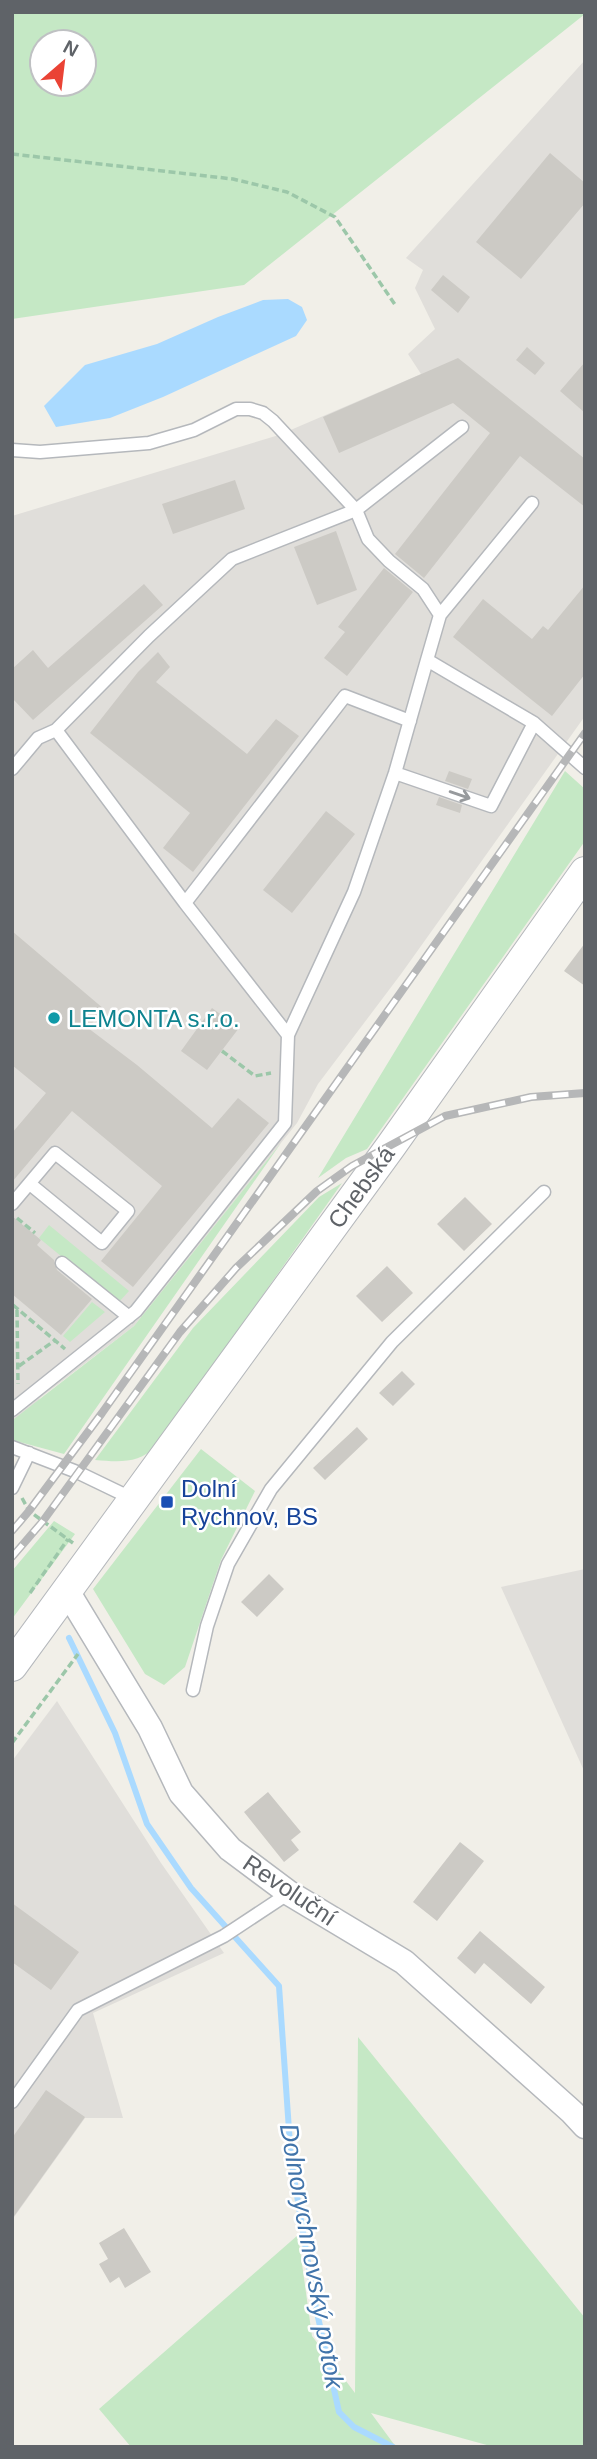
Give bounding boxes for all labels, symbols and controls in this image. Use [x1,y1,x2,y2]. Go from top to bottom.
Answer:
north arrow [28,28,98,98]
text: N [60,36,82,61]
one-way arrow [448,790,470,802]
place label: LEMONTA s.r.o. [68,1005,240,1032]
marker: LEMONTA s.r.o. [46,1010,62,1026]
street label: Chebská [322,1140,400,1233]
place label: Dolní Rychnov, BS [181,1475,318,1530]
marker: Dolní Rychnov, BS [159,1494,175,1510]
street label: Revoluční [238,1849,342,1931]
water label: Dolnorychnovský potok [274,2121,350,2393]

